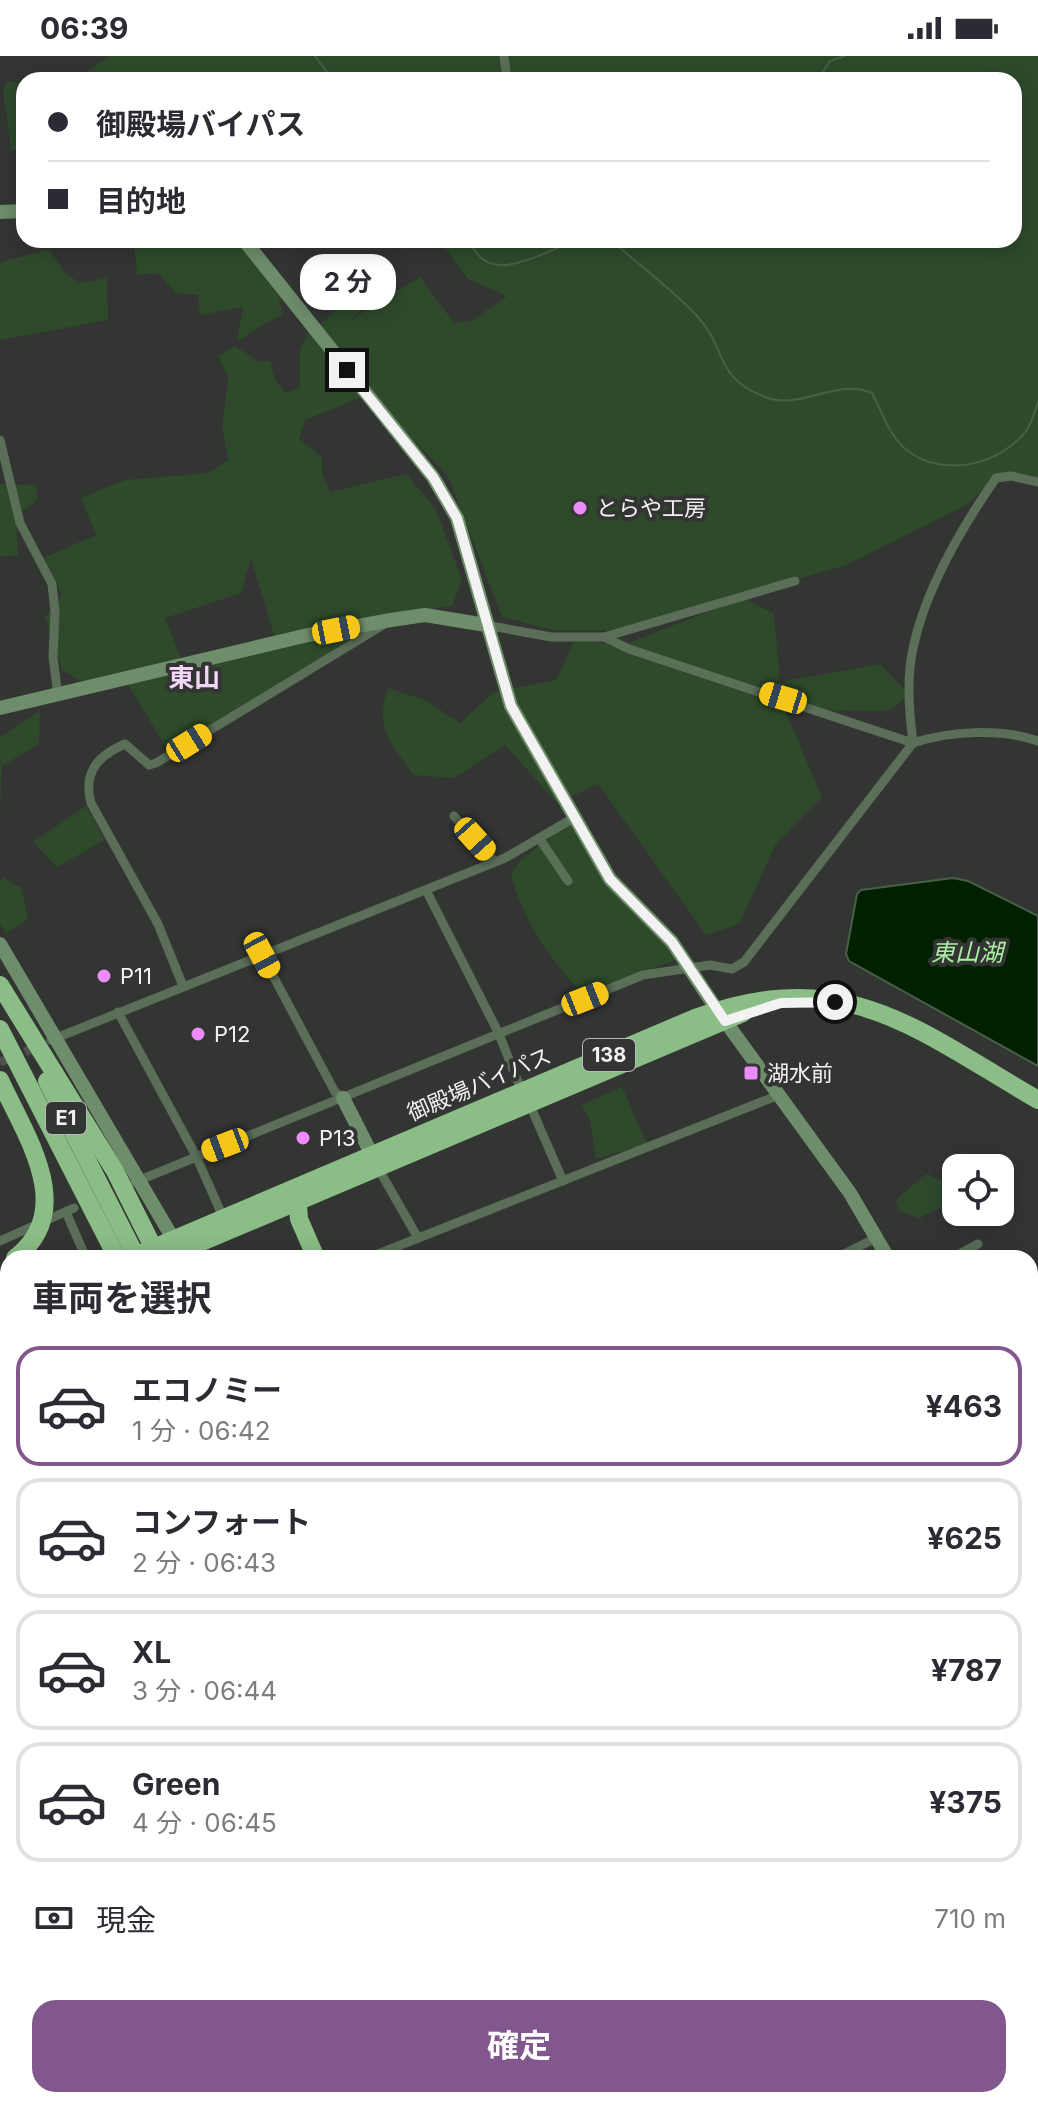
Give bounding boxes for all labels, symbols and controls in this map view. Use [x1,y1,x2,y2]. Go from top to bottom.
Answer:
text: 06:39 [40,10,129,46]
text: 御殿場バイパス [96,106,305,142]
text: 目的地 [96,183,186,219]
callout: 2 分 [299,254,395,310]
text: 2 分 [324,266,372,297]
route end [329,352,365,388]
place label: とらや工房 [596,495,706,521]
marker: とらや工房 [571,499,589,517]
car [310,614,362,646]
district label: 東山 [168,662,220,693]
car [757,680,809,716]
car [162,720,216,766]
car [450,813,500,865]
car [240,928,284,982]
water label: 東山湖 [931,938,1007,967]
place label: P11 [120,963,152,989]
marker: P11 [95,967,113,985]
car [558,979,612,1019]
route start [817,984,853,1020]
place label: P12 [214,1021,250,1047]
marker: P12 [189,1025,207,1043]
road number: 138 [583,1039,635,1071]
street label: 御殿場バイパス [403,1042,555,1126]
place label: 湖水前 [767,1060,833,1086]
marker: 湖水前 [742,1064,760,1082]
road number: E1 [46,1102,86,1134]
car [198,1125,252,1165]
place label: P13 [319,1125,356,1151]
marker: P13 [294,1129,312,1147]
map controls [942,1154,1014,1226]
button: locate [942,1154,1014,1226]
text: 車両を選択 [32,1276,212,1320]
icon: car [36,1370,108,1442]
text: エコノミー [132,1372,282,1408]
text: ¥463 [926,1388,1002,1424]
text: 1 分 · 06:42 [132,1415,271,1446]
icon: car [36,1502,108,1574]
text: コンフォート [132,1504,311,1540]
text: ¥625 [927,1520,1002,1556]
text: 2 分 · 06:43 [132,1547,276,1578]
icon: car [36,1634,108,1706]
text: XL [132,1634,171,1670]
text: ¥787 [931,1652,1002,1688]
text: 3 分 · 06:44 [132,1675,277,1706]
icon: car [36,1766,108,1838]
text: Green [132,1766,220,1802]
text: ¥375 [929,1784,1002,1820]
text: 4 分 · 06:45 [132,1807,277,1838]
icon: cash [32,1896,76,1940]
text: 現金 [96,1902,156,1938]
text: 710 m [934,1903,1006,1934]
button: 確定 [32,2000,1006,2092]

